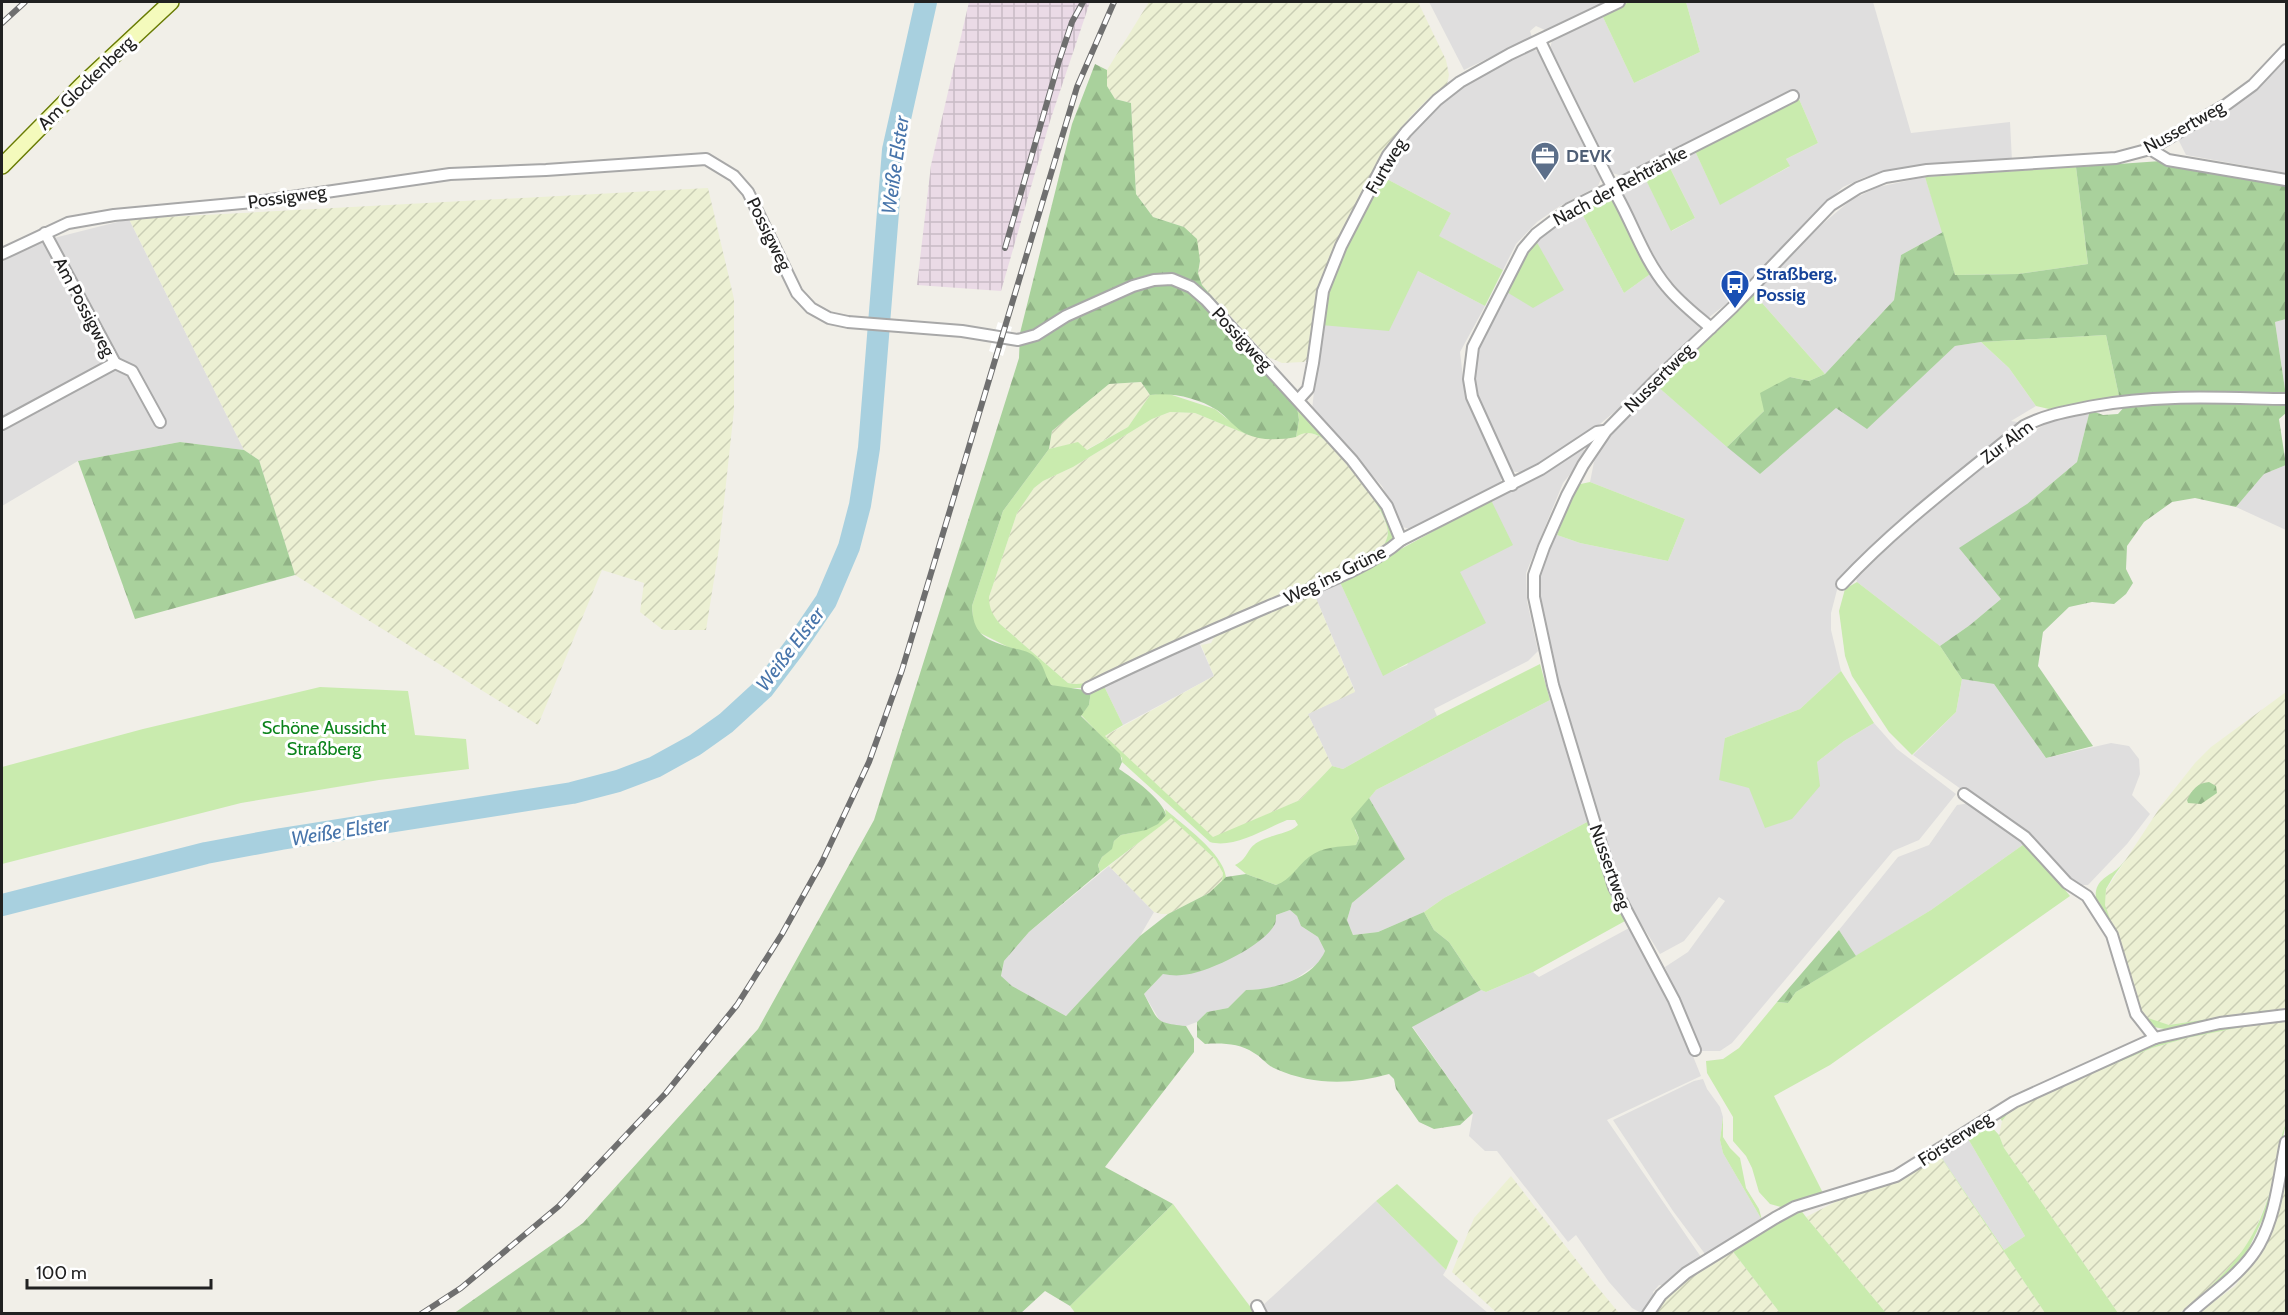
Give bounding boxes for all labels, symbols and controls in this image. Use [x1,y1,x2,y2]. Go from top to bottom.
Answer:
street label: Am Glockenberg [33,31,140,135]
street label: Nussertweg [2140,95,2229,158]
water label: Weiße Elster [876,114,914,216]
street label: Furtweg [1361,133,1412,198]
office icon: DEVK [1529,140,1561,182]
street label: Nach der Rehtränke [1549,141,1691,231]
place label: DEVK [1566,145,1612,167]
street label: Possigweg [246,180,329,213]
street label: Possigweg [742,194,797,275]
street label: Am Possigweg [49,253,120,362]
place label: Straßberg, Possig [1756,263,1837,306]
bus stop icon: Straßberg, Possig [1719,268,1751,310]
street label: Possigweg [1207,303,1278,376]
street label: Nussertweg [1620,338,1699,417]
street label: Zur Alm [1977,415,2037,469]
street label: Weg ins Grüne [1281,541,1389,609]
water label: Weiße Elster [751,602,830,696]
park label: Schöne Aussicht Straßberg [262,717,386,760]
water label: Weiße Elster [289,811,392,851]
street label: Nussertweg [1584,821,1636,914]
street label: Försterweg [1914,1106,1997,1171]
scale bar [27,1252,212,1290]
text: 100 m [36,1262,87,1284]

